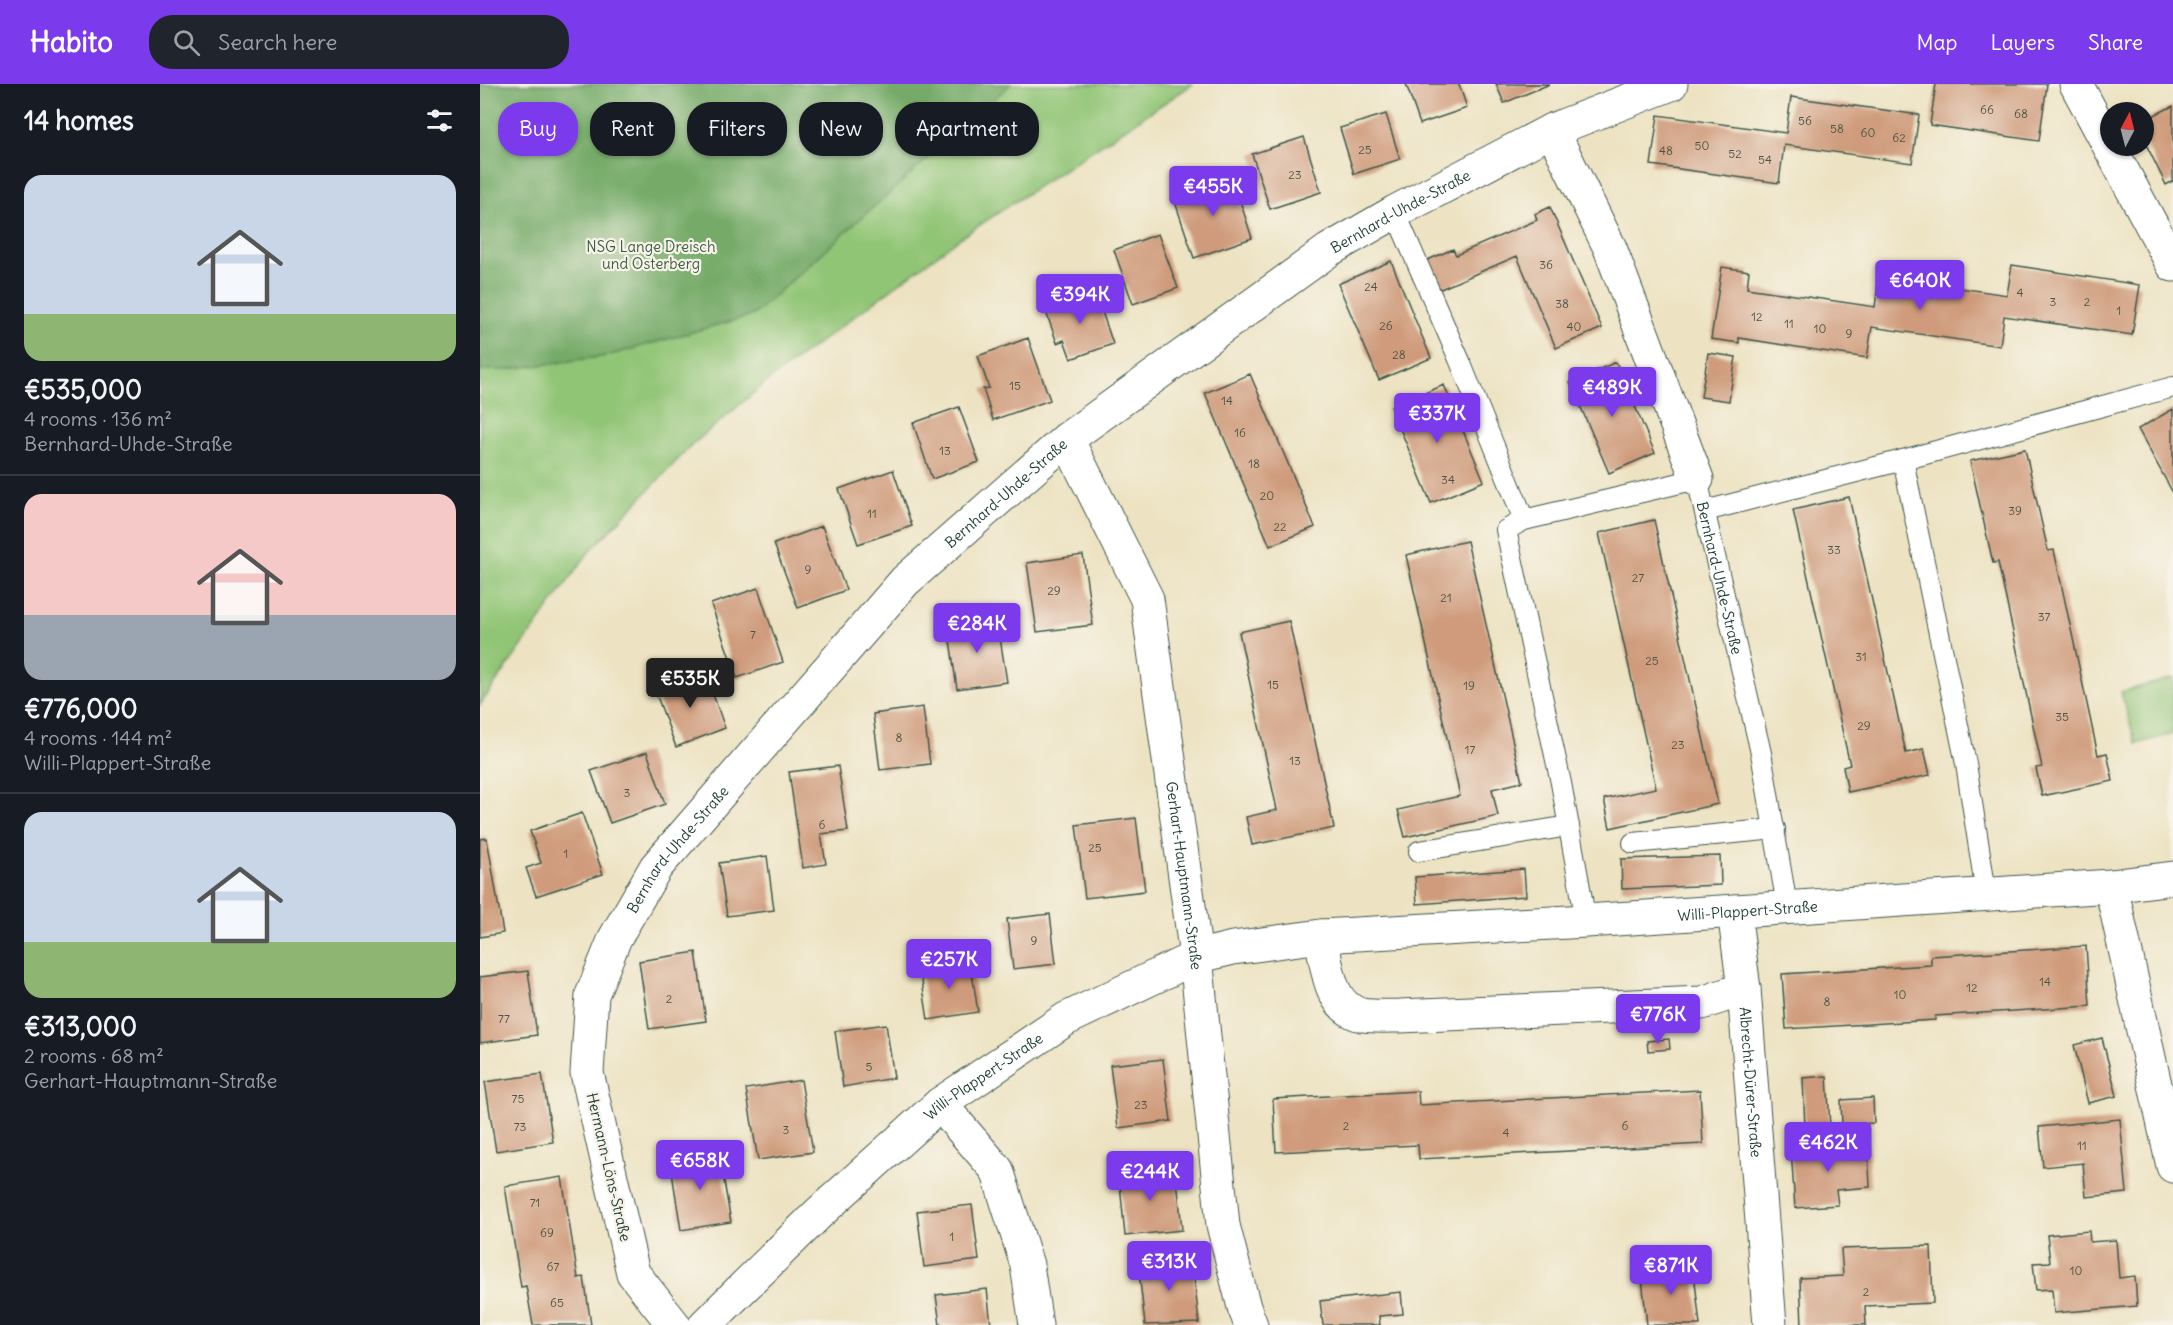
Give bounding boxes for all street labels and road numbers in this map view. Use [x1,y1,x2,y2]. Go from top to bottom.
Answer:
street label: Bernhard-Uhde-Straße [1327,165,1473,257]
street label: Bernhard-Uhde-Straße [940,434,1071,552]
street label: Bernhard-Uhde-Straße [1693,499,1747,656]
street label: Gerhart-Hauptmann-Straße [1163,780,1207,971]
street label: Bernhard-Uhde-Straße [622,781,732,916]
street label: Willi-Plappert-Straße [1677,896,1818,924]
street label: Albrecht-Dürer-Straße [1736,1006,1766,1158]
street label: Willi-Plappert-Straße [920,1028,1046,1124]
street label: Hermann-Löns-Straße [583,1091,635,1243]

